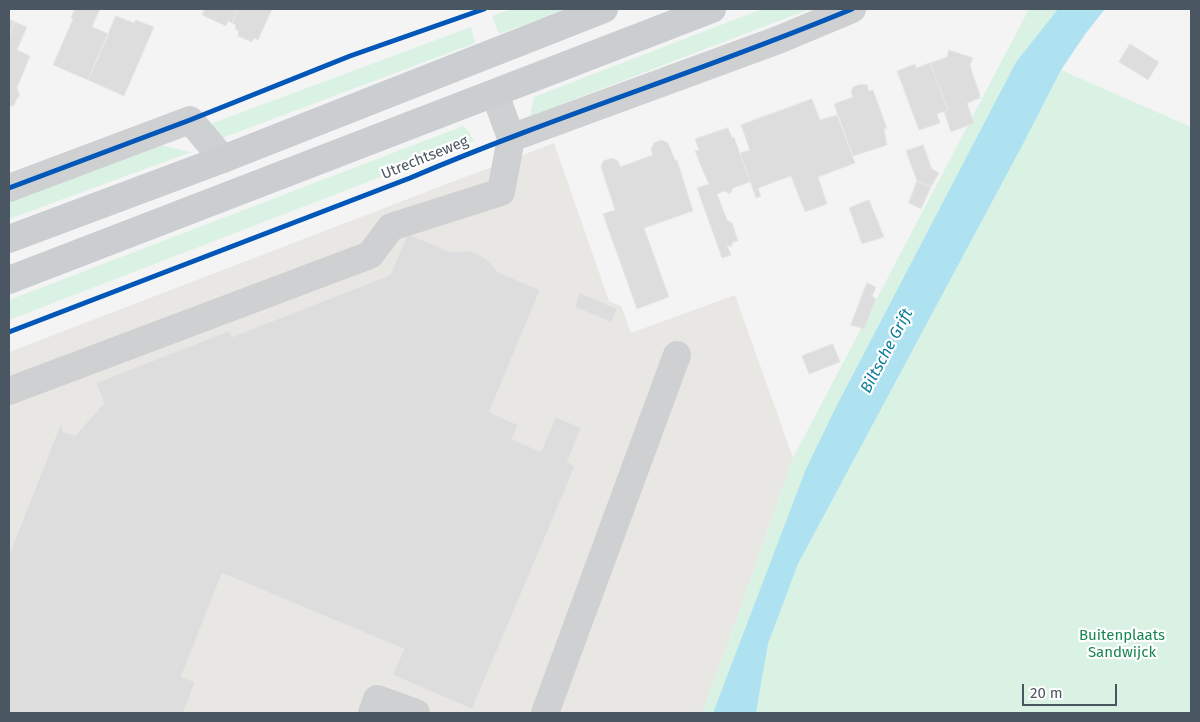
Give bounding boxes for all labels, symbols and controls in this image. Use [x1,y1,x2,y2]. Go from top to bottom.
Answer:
street label: Utrechtseweg [379,132,471,184]
water label: Biltsche Grift [857,306,917,396]
park label: Buitenplaats Sandwijck [1079,627,1165,662]
scale bar [1025,674,1120,706]
text: 20 m [1030,684,1063,702]

